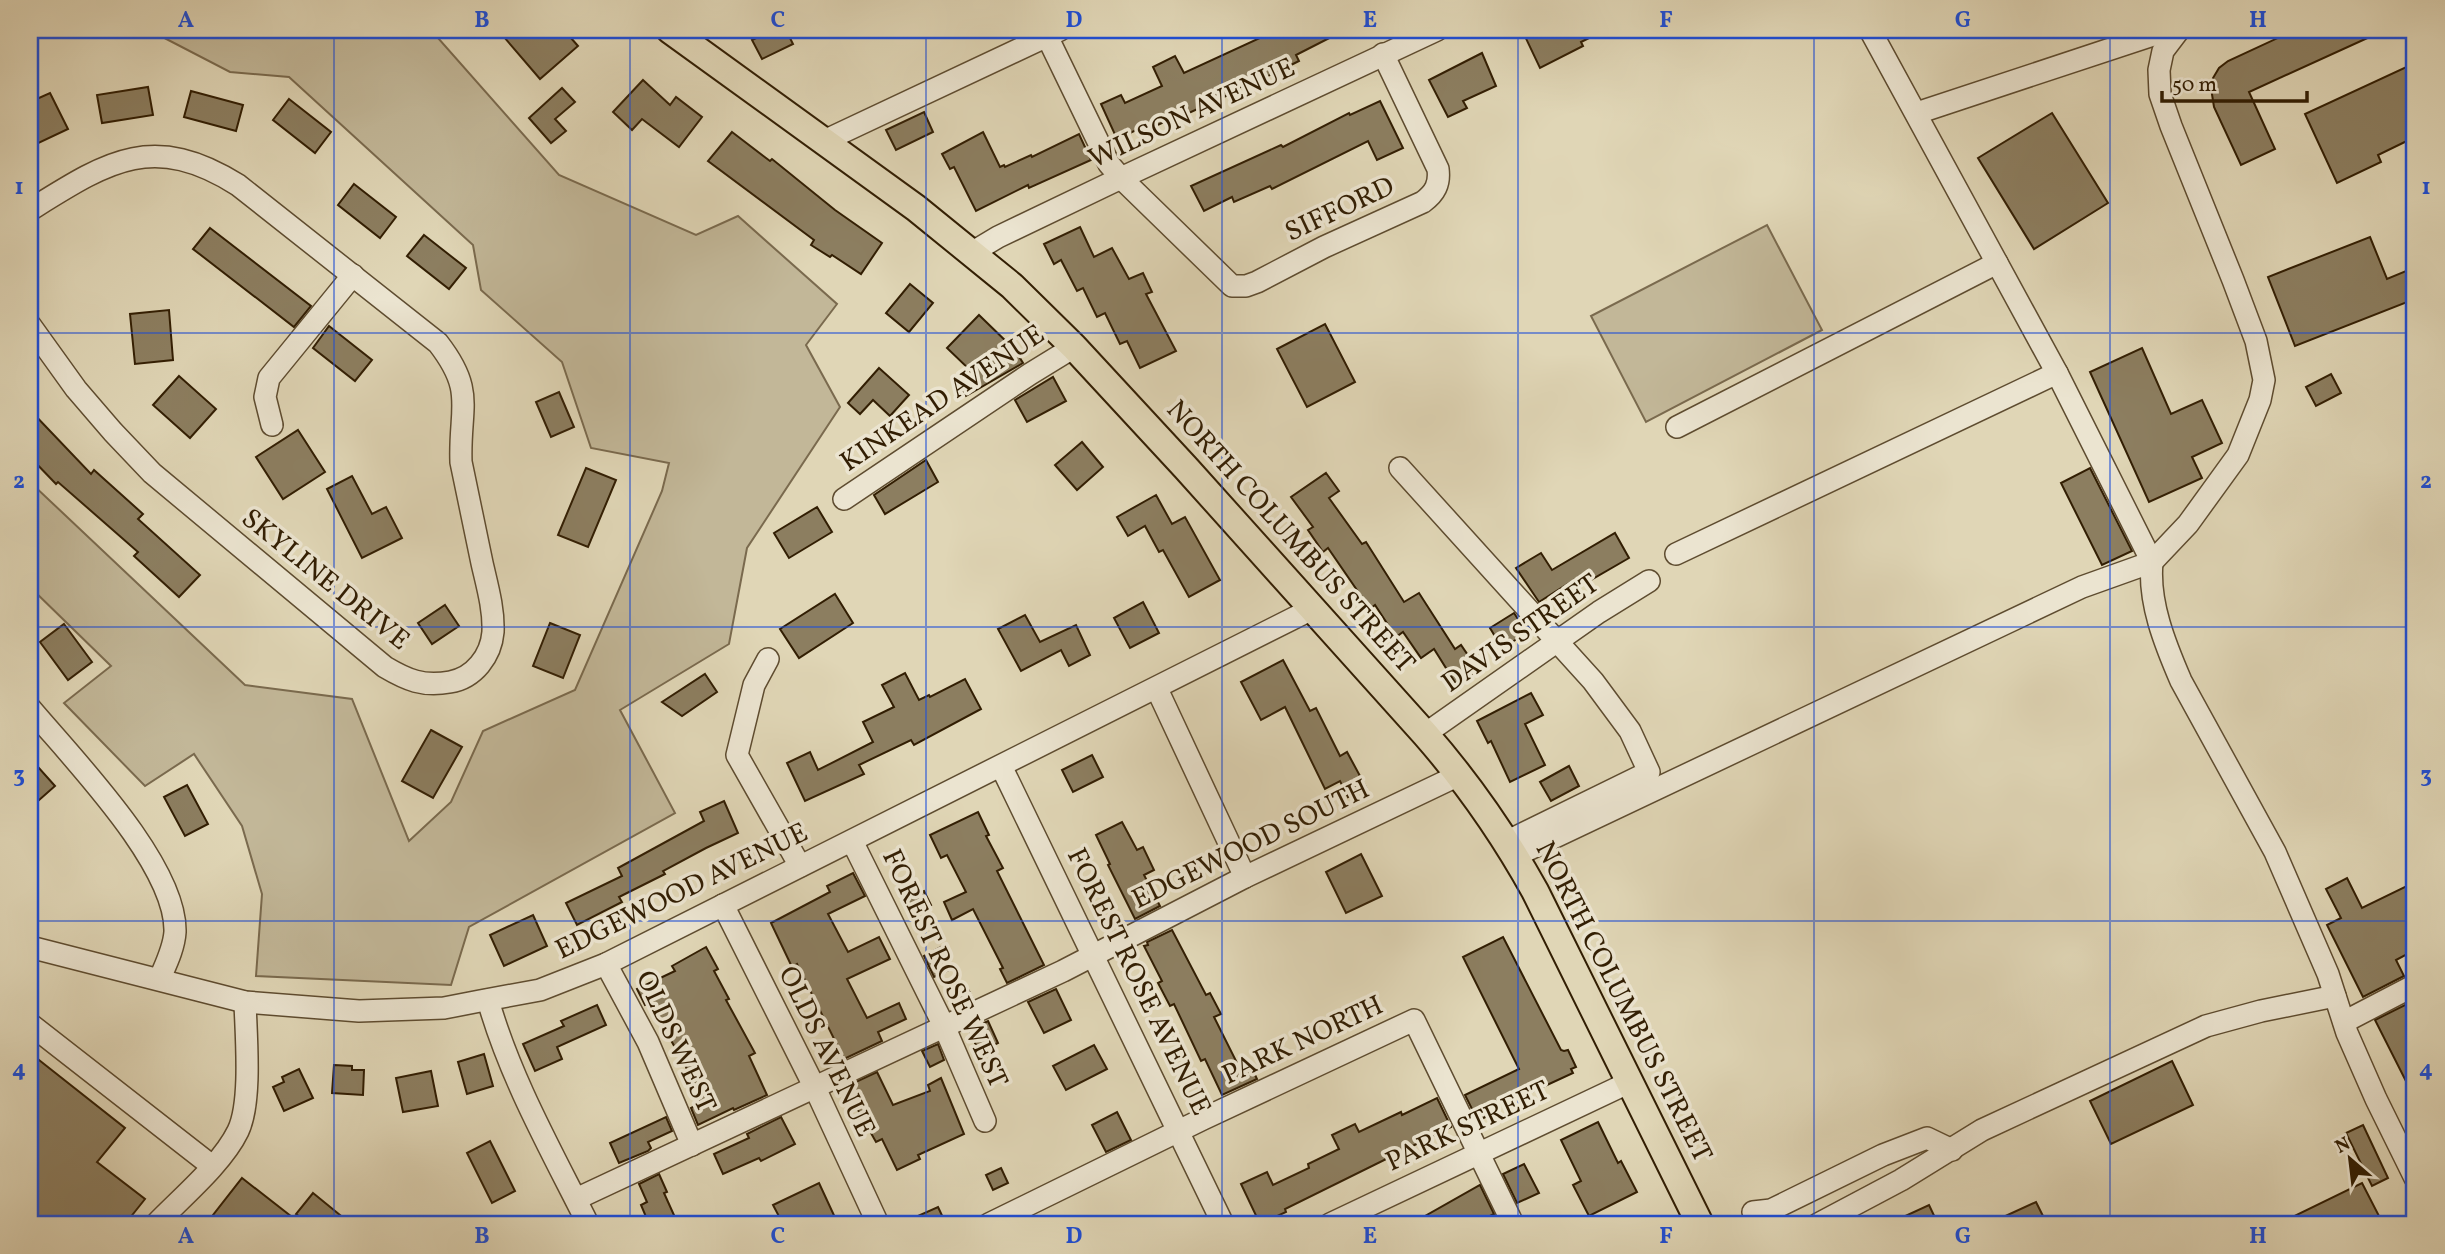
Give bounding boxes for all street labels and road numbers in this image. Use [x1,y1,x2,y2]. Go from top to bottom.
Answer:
street label: WILSON AVENUE [1082,49,1302,179]
street label: SIFFORD [1279,168,1401,252]
street label: KINKEAD AVENUE [833,316,1053,482]
street label: NORTH COLUMBUS STREET [1157,392,1423,682]
street label: SKYLINE DRIVE [233,500,417,660]
street label: DAVIS STREET [1434,565,1608,703]
street label: EDGEWOOD SOUTH [1126,770,1376,920]
street label: EDGEWOOD AVENUE [549,814,815,970]
street label: NORTH COLUMBUS STREET [1525,835,1721,1169]
street label: FOREST ROSE AVENUE [1056,842,1220,1122]
street label: FOREST ROSE WEST [871,843,1017,1095]
street label: OLDS AVENUE [768,960,884,1144]
street label: OLDS WEST [625,965,725,1119]
street label: PARK NORTH [1216,987,1390,1095]
street label: PARK STREET [1380,1072,1556,1182]

